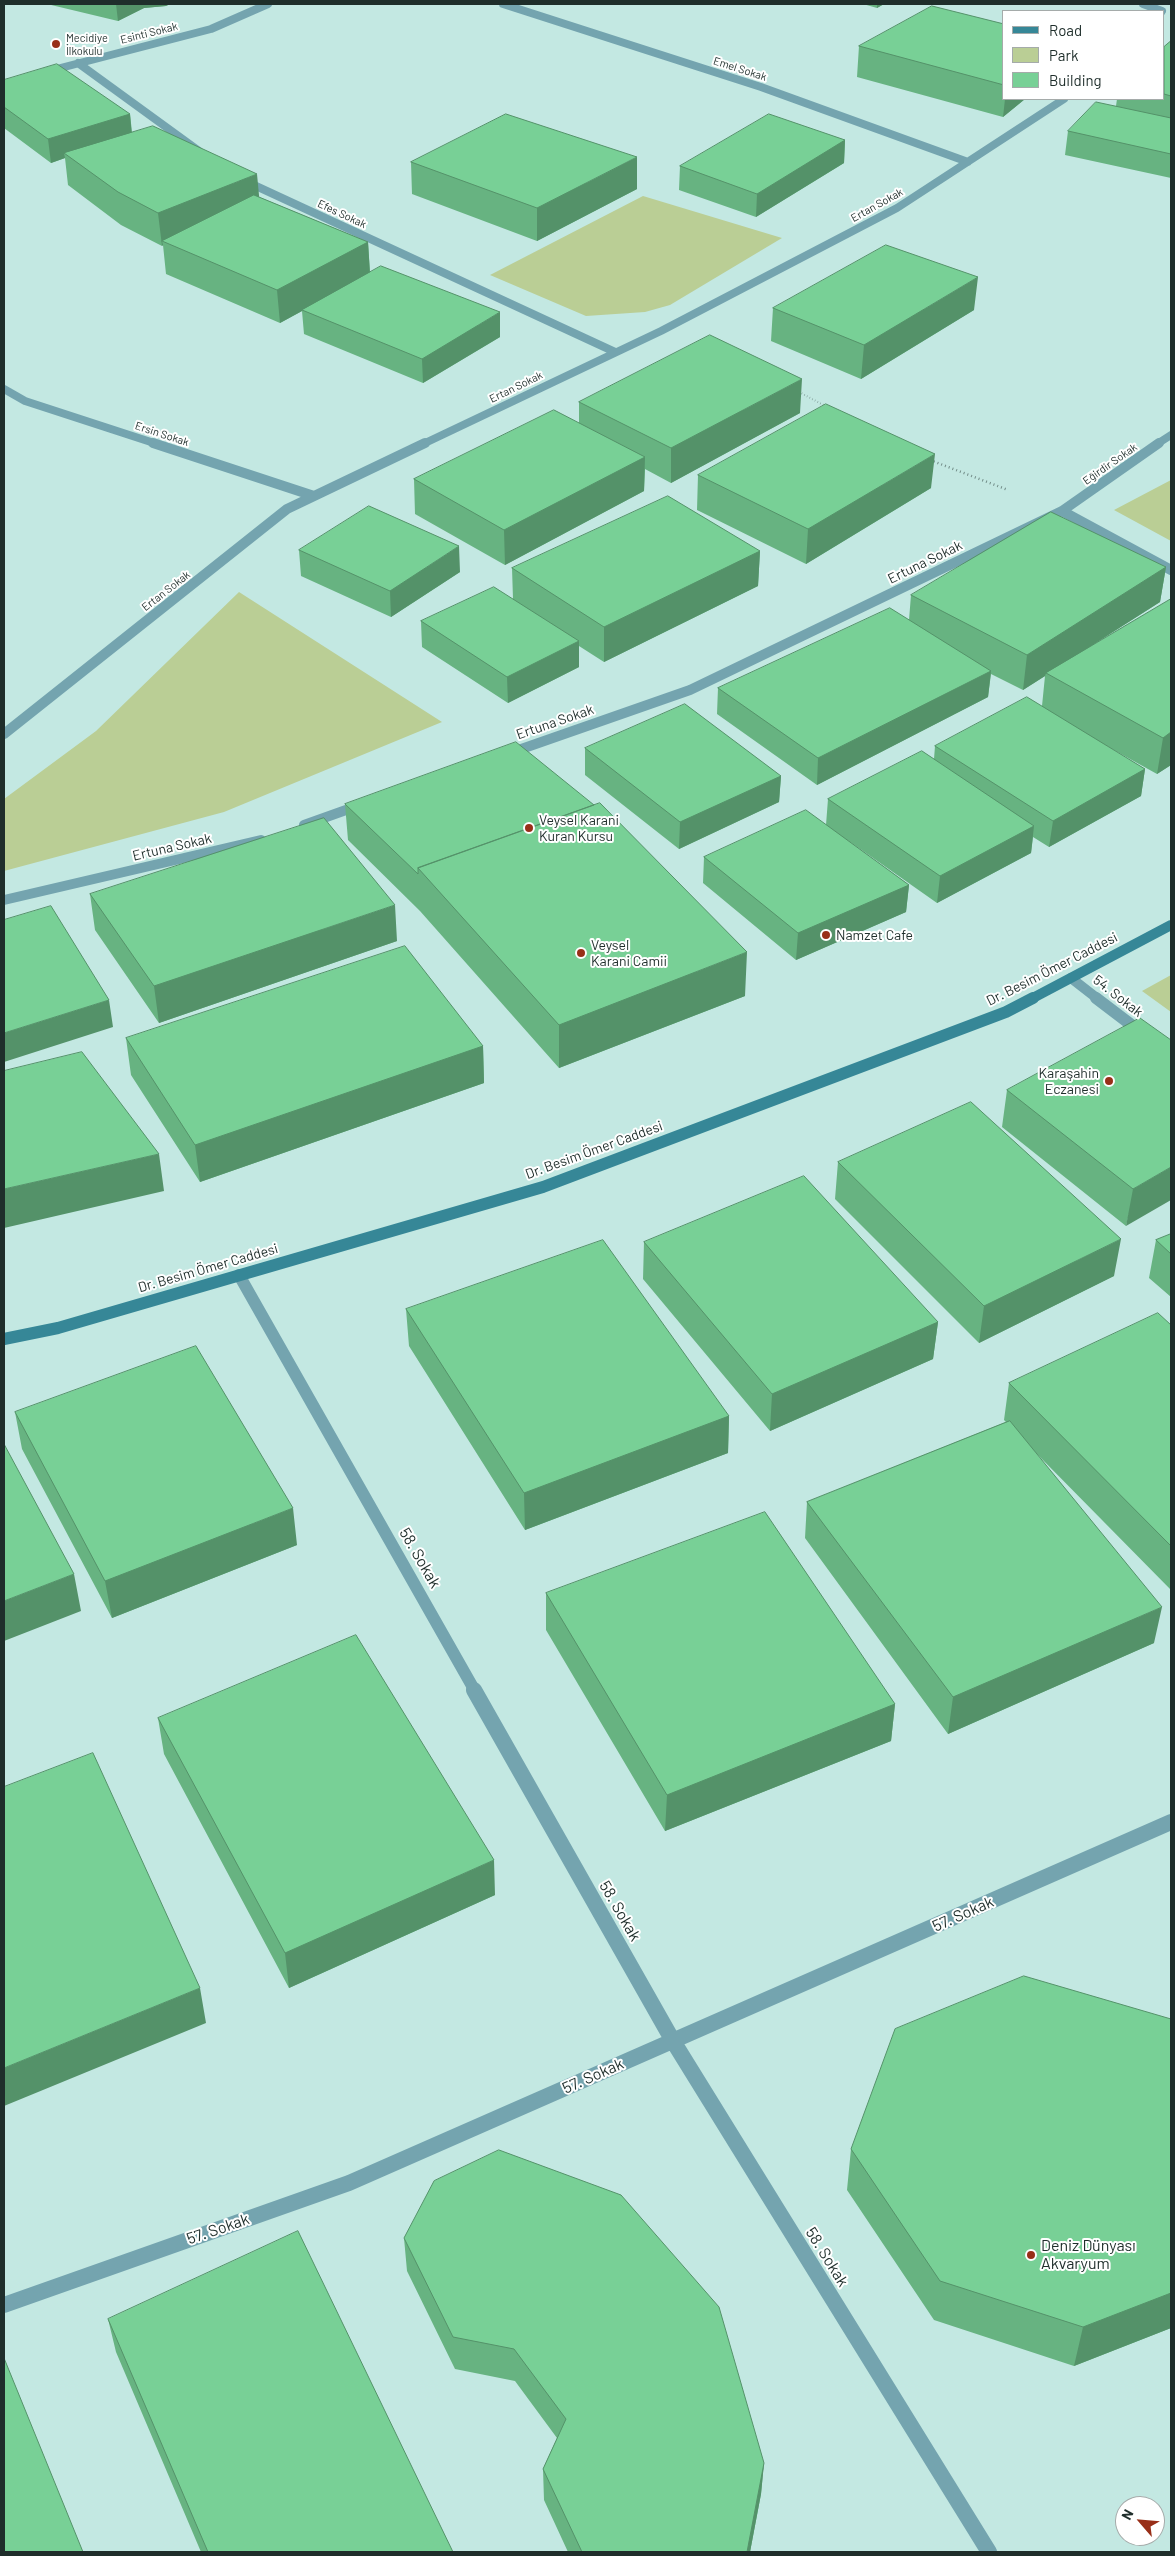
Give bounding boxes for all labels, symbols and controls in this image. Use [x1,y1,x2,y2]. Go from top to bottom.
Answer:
legend [1002,10,1165,100]
street label: Esinti Sokak [119,20,179,46]
text: Road [1049,21,1082,39]
place label: Mecidiye İlkokulu [66,31,108,57]
marker: Mecidiye İlkokulu [50,38,62,50]
text: Park [1049,46,1078,64]
street label: Emel Sokak [712,54,768,84]
text: Building [1049,71,1102,89]
street label: Ertan Sokak [849,185,905,225]
street label: Efes Sokak [316,197,368,231]
street label: Ertan Sokak [487,368,545,406]
street label: Ersin Sokak [133,419,191,449]
street label: Eğirdir Sokak [1080,440,1140,488]
street label: Ertuna Sokak [885,537,965,587]
street label: Ertan Sokak [139,568,193,614]
street label: Ertuna Sokak [514,701,596,743]
place label: Veysel Karani Kuran Kursu [539,812,619,844]
marker: Veysel Karani Kuran Kursu [523,822,535,834]
street label: Ertuna Sokak [131,830,213,864]
place label: Namzet Cafe [836,927,913,943]
marker: Namzet Cafe [820,929,832,941]
street label: Dr. Besim Ömer Caddesi [984,929,1120,1009]
place label: Veysel Karani Camii [591,937,667,970]
marker: Veysel Karani Camii [575,947,587,959]
street label: 54. Sokak [1090,971,1146,1021]
place label: Karaşahin Eczanesi [1038,1065,1099,1098]
marker: Karaşahin Eczanesi [1103,1075,1115,1087]
street label: Dr. Besim Ömer Caddesi [523,1117,665,1183]
street label: Dr. Besim Ömer Caddesi [136,1240,280,1296]
street label: 58. Sokak [395,1524,445,1592]
street label: 58. Sokak [595,1877,645,1945]
street label: 57. Sokak [929,1892,997,1936]
street label: 57. Sokak [559,2054,627,2098]
street label: 57. Sokak [184,2209,252,2249]
street label: 58. Sokak [801,2224,853,2290]
place label: Deniz Dünyası Akvaryum [1041,2236,1136,2274]
marker: Deniz Dünyası Akvaryum [1025,2249,1037,2261]
north arrow [1115,2496,1165,2546]
text: N [1117,2506,1137,2522]

